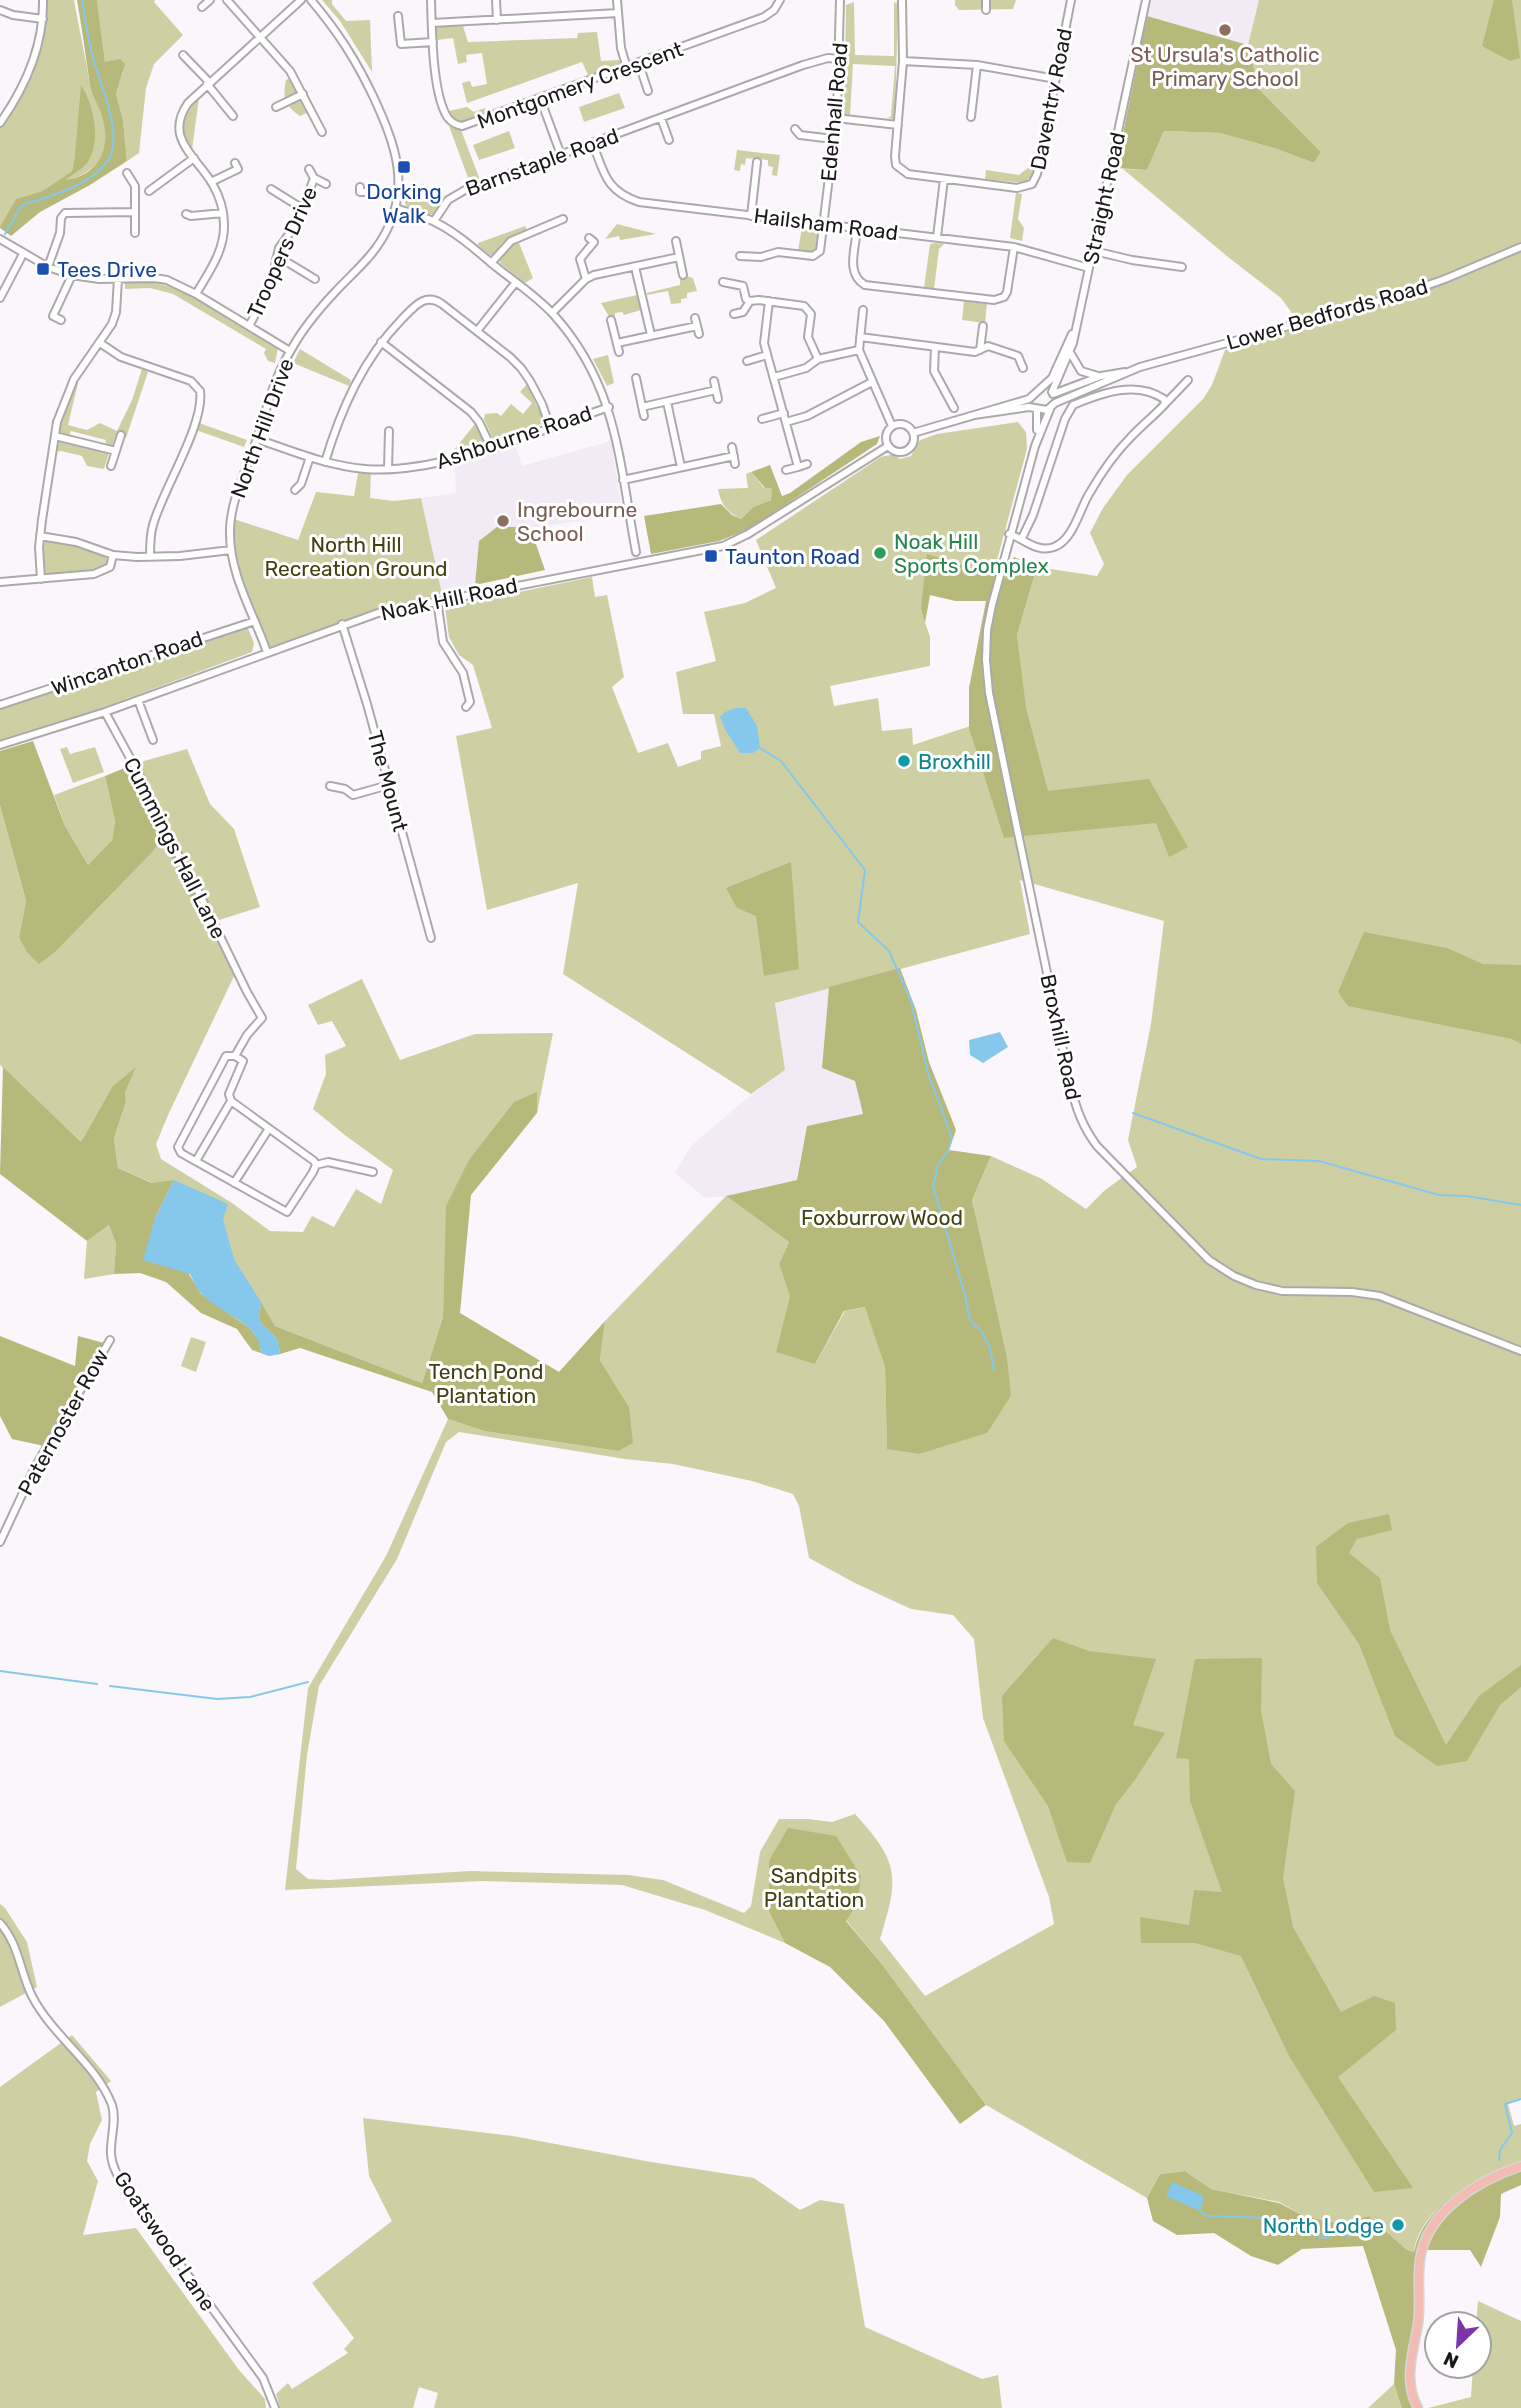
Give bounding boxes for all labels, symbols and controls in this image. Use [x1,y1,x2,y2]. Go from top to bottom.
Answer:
marker: St Ursula's Catholic Primary School [1217,22,1233,38]
street label: Daventry Road [1025,26,1077,172]
street label: Montgomery Crescent [474,36,686,134]
street label: Edenhall Road [815,42,853,182]
place label: St Ursula's Catholic Primary School [1131,42,1319,91]
street label: Barnstaple Road [462,123,622,201]
street label: Straight Road [1078,130,1130,266]
marker: Dorking Walk [396,159,412,175]
place label: Dorking Walk [366,179,442,228]
street label: Troopers Drive [242,183,322,321]
street label: Hailsham Road [752,203,900,245]
place label: Tees Drive [57,257,157,282]
marker: Tees Drive [35,261,51,277]
street label: Lower Bedfords Road [1223,273,1431,355]
street label: North Hill Drive [225,355,299,501]
street label: Ashbourne Road [433,400,595,474]
place label: Ingrebourne School [517,497,637,546]
marker: Ingrebourne School [495,513,511,529]
place label: Noak Hill Sports Complex [894,529,1049,578]
park label: North Hill Recreation Ground [264,532,448,581]
place label: Taunton Road [725,544,860,569]
marker: Noak Hill Sports Complex [872,545,888,561]
marker: Taunton Road [703,548,719,564]
street label: Noak Hill Road [378,572,520,626]
street label: Wincanton Road [48,625,206,701]
street label: The Mount [363,728,413,834]
place label: Broxhill [918,749,991,774]
street label: Cummings Hall Lane [118,753,232,943]
marker: Broxhill [896,753,912,769]
street label: Broxhill Road [1035,972,1087,1102]
park label: Foxburrow Wood [801,1205,963,1230]
street label: Paternoster Row [13,1345,114,1499]
park label: Tench Pond Plantation [429,1359,543,1408]
park label: Sandpits Plantation [764,1863,864,1912]
street label: Goatswood Lane [109,2167,221,2315]
place label: North Lodge [1263,2213,1384,2238]
marker: North Lodge [1390,2217,1406,2233]
north arrow [1423,2310,1493,2380]
text: N [1440,2347,1462,2373]

